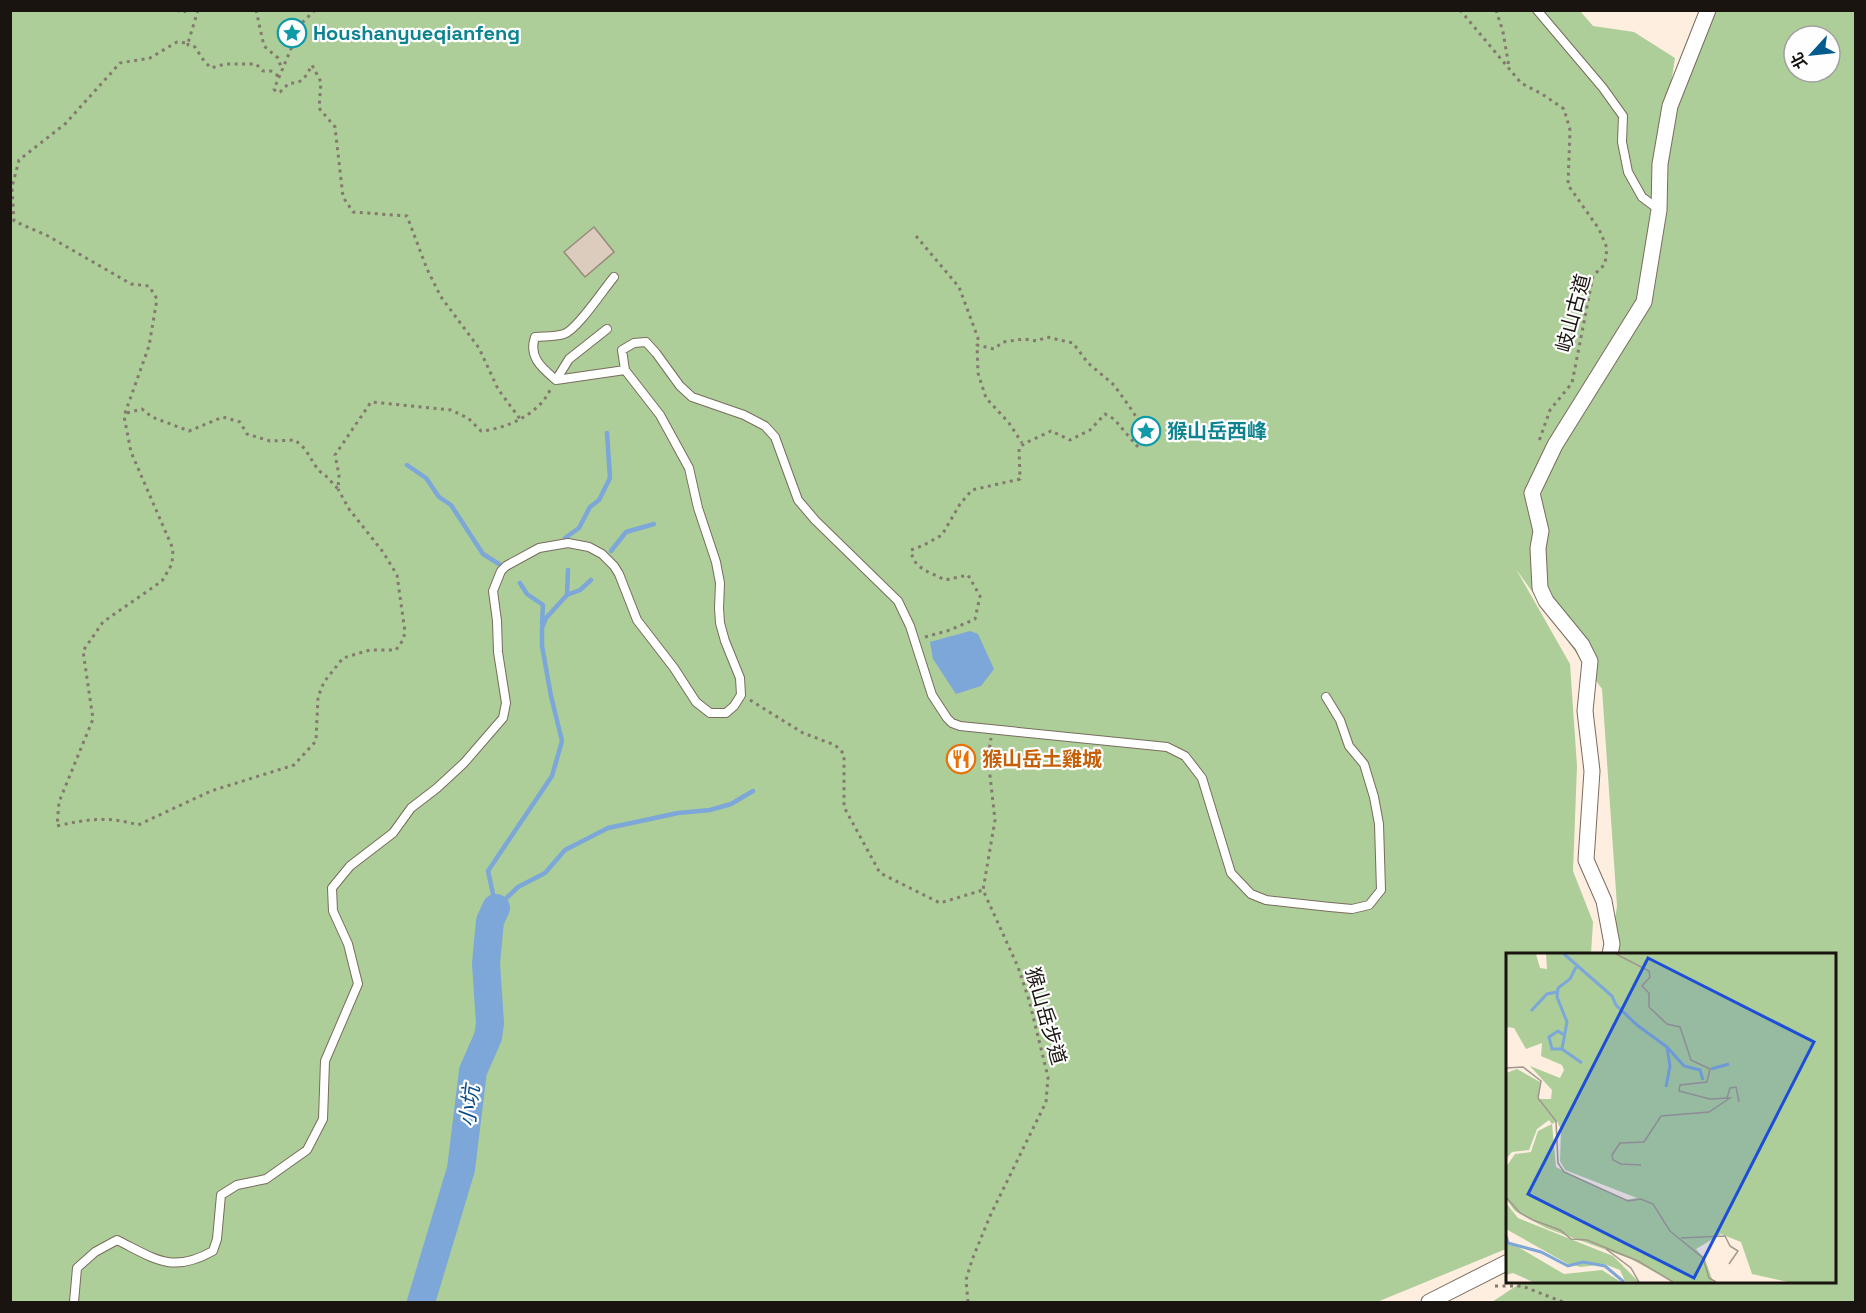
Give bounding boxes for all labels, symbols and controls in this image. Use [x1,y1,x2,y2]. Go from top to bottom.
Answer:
place icon: Houshanyueqianfeng [276,17,308,49]
place label: Houshanyueqianfeng [313,20,520,46]
north arrow [1782,24,1842,84]
text: 北 [1786,49,1812,72]
street label: 岐山古道 [1550,271,1596,355]
place icon: 猴山岳西峰 [1130,415,1162,447]
place label: 猴山岳西峰 [1167,418,1267,444]
restaurant icon: 猴山岳土雞城 [945,743,977,775]
place label: 猴山岳土雞城 [982,746,1102,772]
inset map [1506,953,1836,1283]
street label: 猴山岳步道 [1020,964,1072,1068]
water label: 小坑 [453,1081,485,1128]

